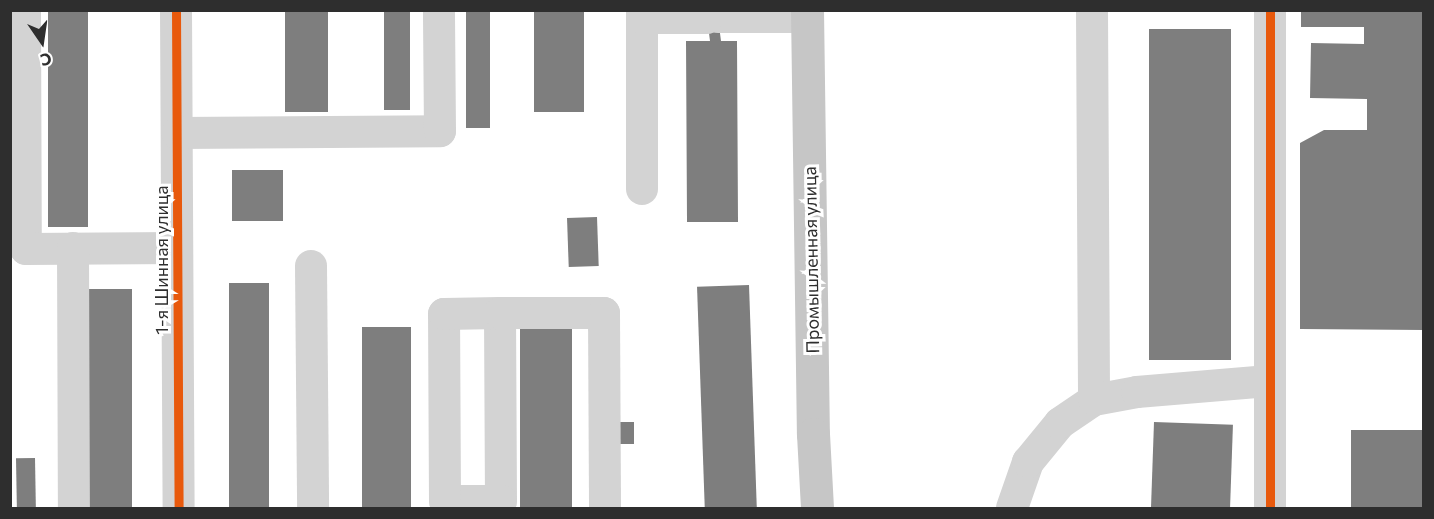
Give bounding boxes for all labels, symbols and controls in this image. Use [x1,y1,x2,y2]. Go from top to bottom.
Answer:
north arrow [12,12,72,72]
text: С [39,50,54,71]
street label: Промышленная улица [799,166,823,354]
street label: 1-я Шинная улица [150,185,172,335]

